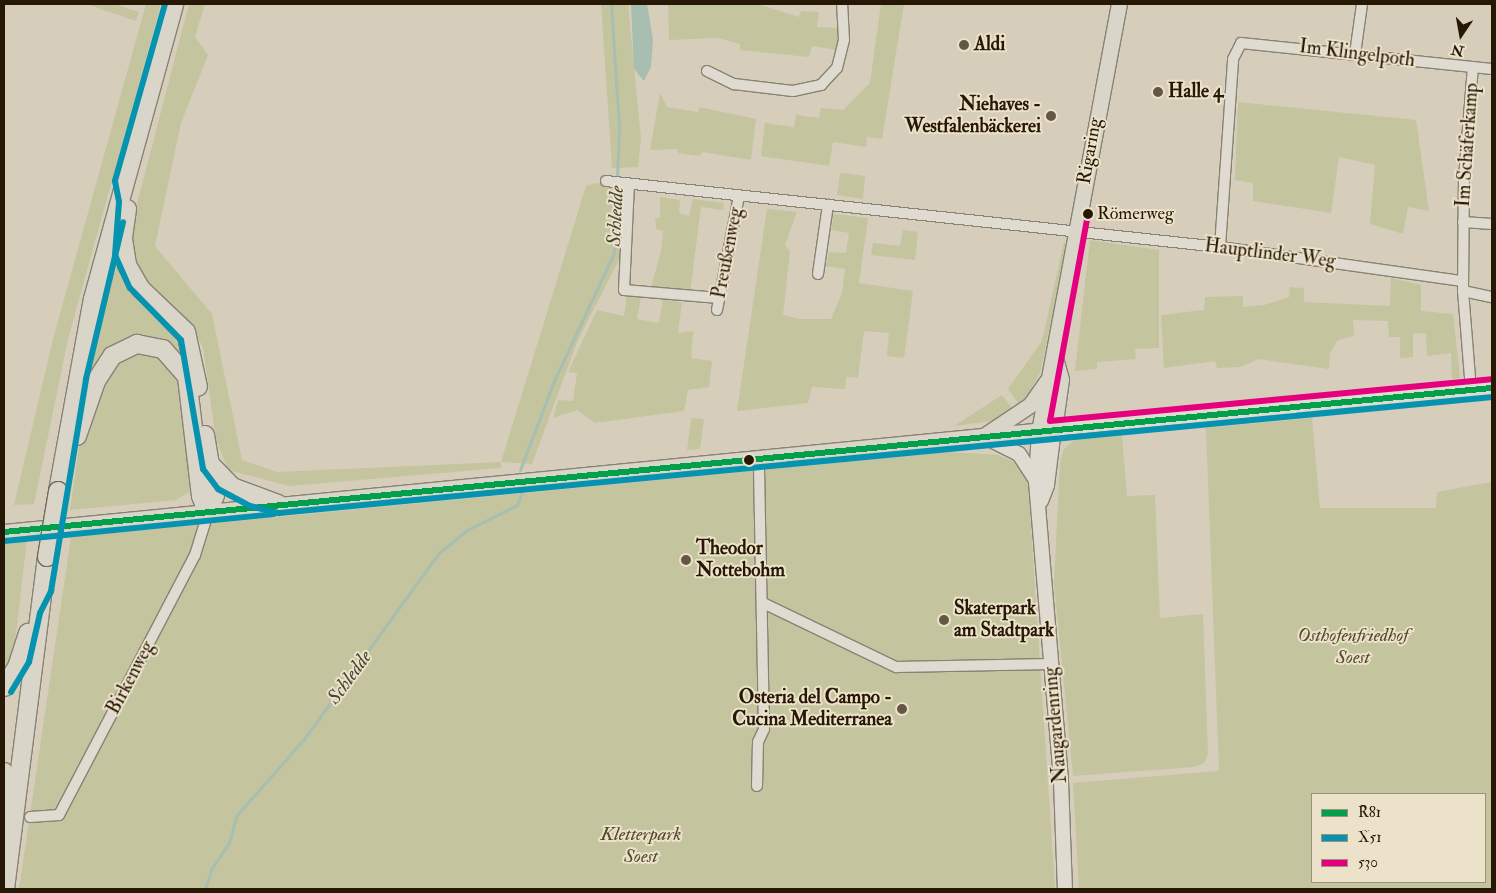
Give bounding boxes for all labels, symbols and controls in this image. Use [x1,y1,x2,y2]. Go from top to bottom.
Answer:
north arrow [1436,10,1486,60]
place label: Aldi [974,34,1005,56]
street label: Im Klingelpoth [1298,36,1416,72]
marker: Aldi [958,39,970,51]
text: N [1450,41,1466,60]
place label: Halle 4 [1168,81,1223,103]
street label: Im Schäferkamp [1452,82,1484,208]
marker: Halle 4 [1152,86,1164,98]
place label: Niehaves - Westfalenbäckerei [905,94,1041,138]
marker: Niehaves - Westfalenbäckerei [1045,110,1057,122]
street label: Rigaring [1073,116,1107,186]
water label: Schledde [601,185,629,247]
place label: Römerweg [1097,203,1174,225]
street label: Preußenweg [708,205,748,301]
marker: Römerweg [1083,209,1093,219]
street label: Hauptlinder Weg [1203,235,1337,273]
unlabelled marker [744,455,754,465]
place label: Theodor Nottebohm [696,538,785,582]
marker: Theodor Nottebohm [680,554,692,566]
place label: Skaterpark am Stadtpark [954,598,1054,642]
marker: Skaterpark am Stadtpark [938,614,950,626]
park label: Osthofenfriedhof Soest [1298,625,1408,669]
street label: Birkenweg [102,637,160,719]
water label: Schledde [322,645,376,709]
street label: Naugardenring [1040,666,1072,784]
place label: Osteria del Campo - Cucina Mediterranea [732,687,892,731]
marker: Osteria del Campo - Cucina Mediterranea [896,703,908,715]
legend [1311,793,1486,883]
text: R81 [1358,803,1381,822]
park label: Kletterpark Soest [601,824,681,868]
text: X51 [1358,828,1382,847]
text: 530 [1358,853,1378,872]

